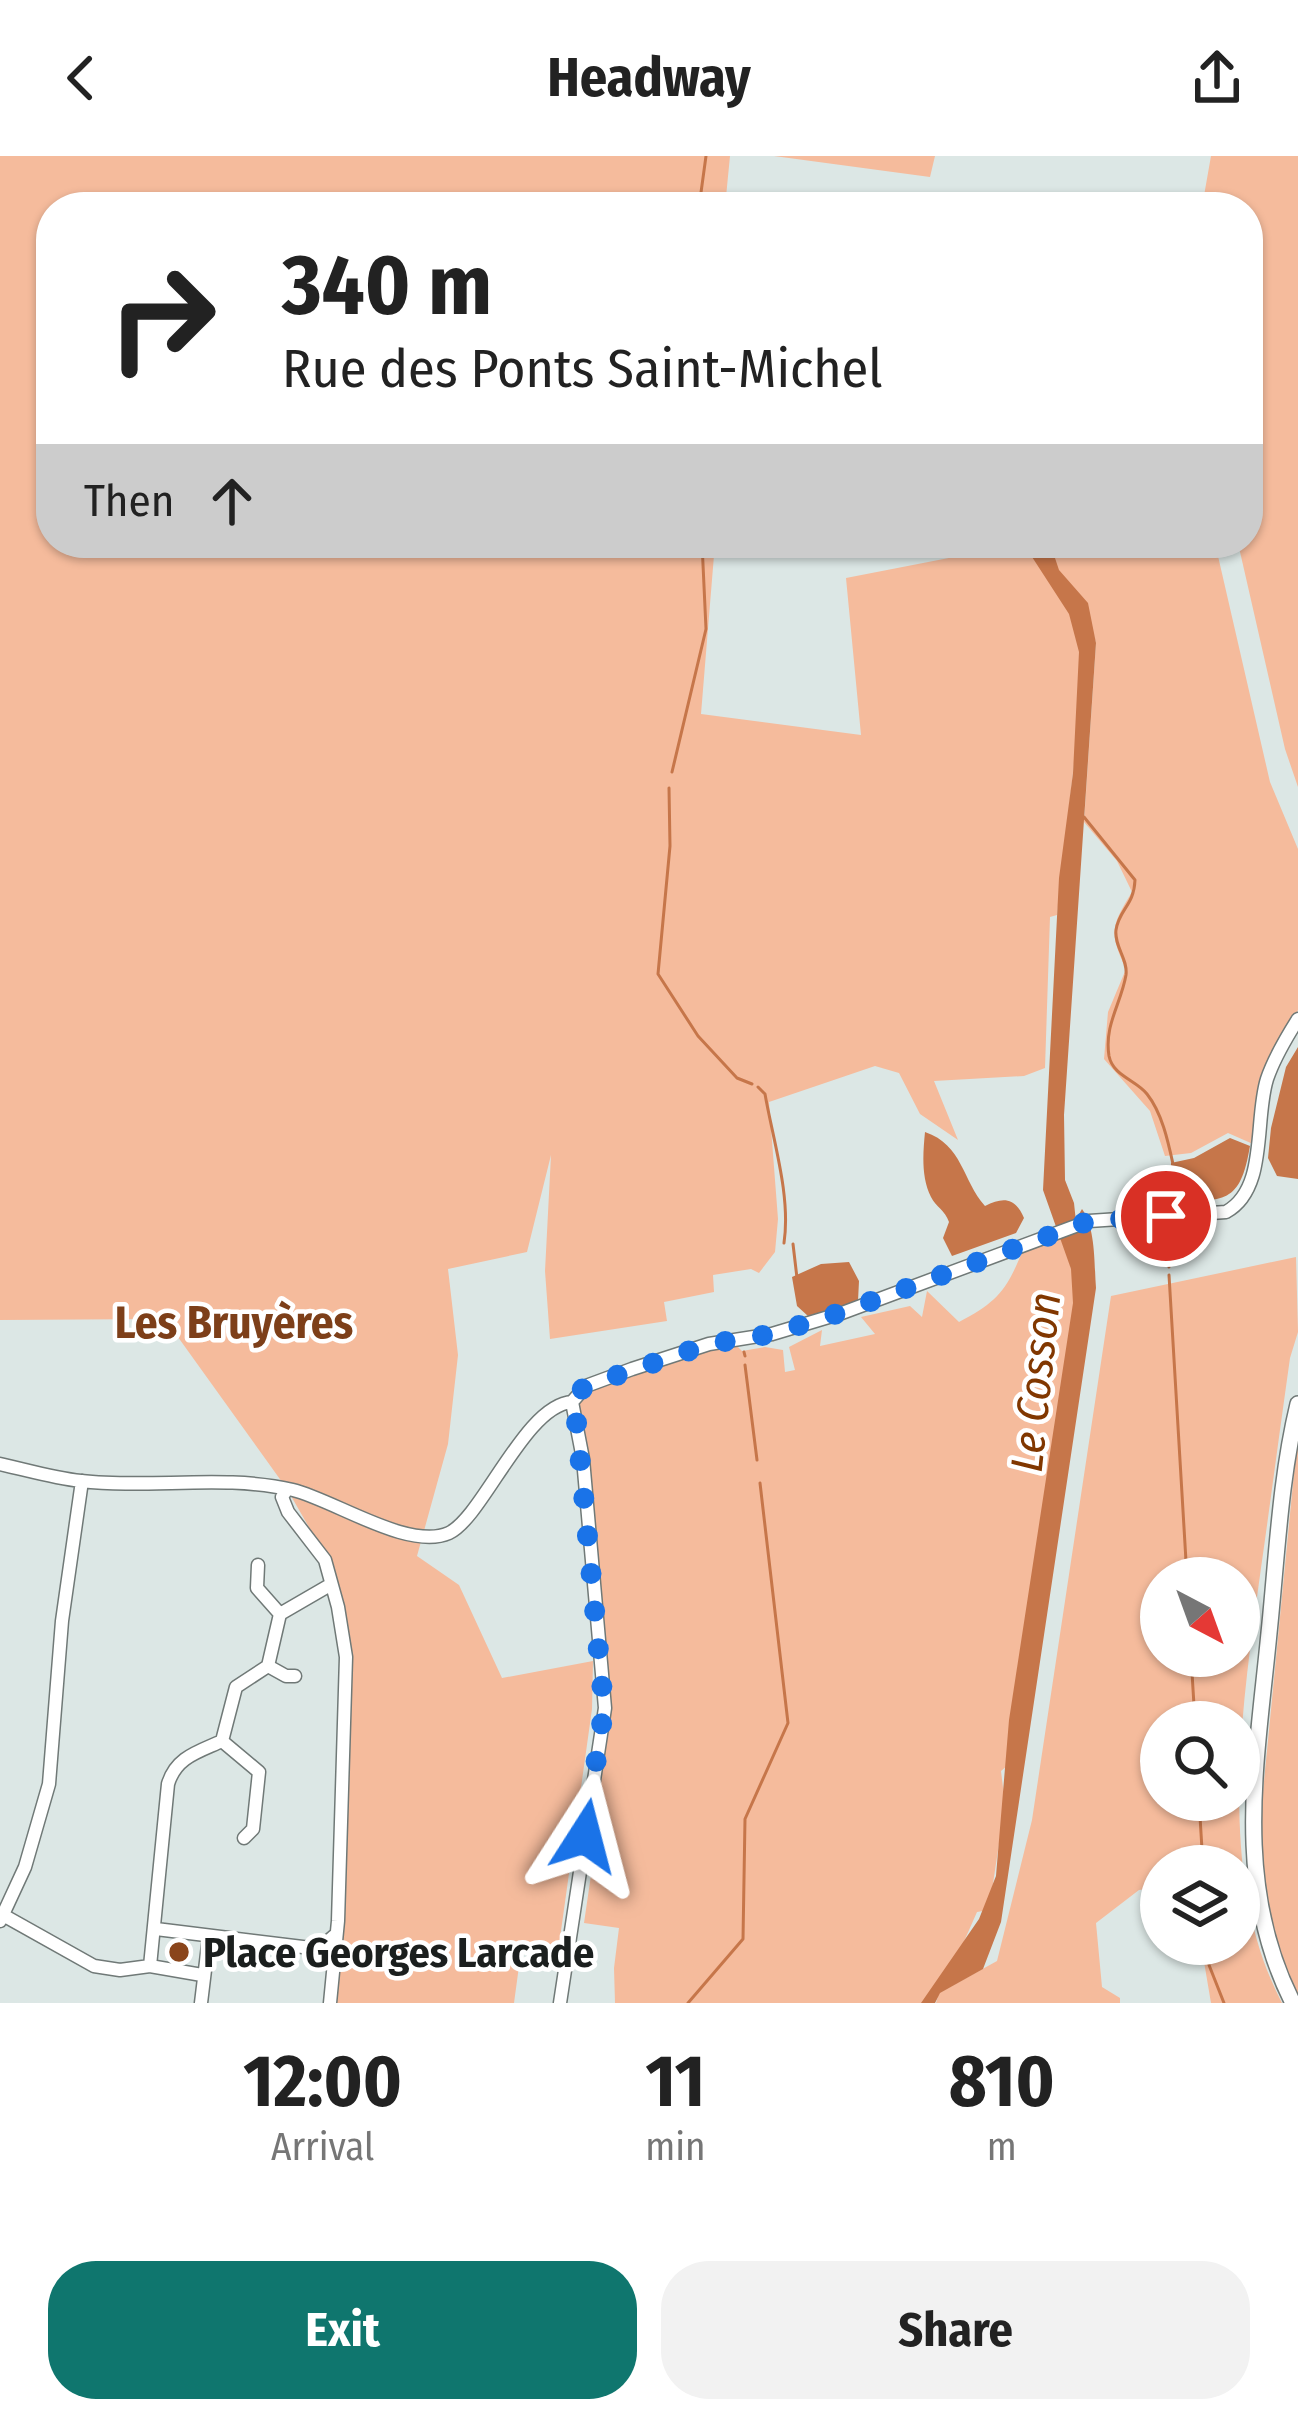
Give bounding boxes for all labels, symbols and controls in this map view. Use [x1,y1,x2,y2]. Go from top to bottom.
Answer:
icon: back [48,45,114,111]
icon: share [1184,45,1250,111]
text: Headway [547,46,751,110]
text: 340 m [282,235,492,336]
icon: right [84,240,240,396]
text: Rue des Ponts Saint-Michel [282,337,883,401]
icon: ahead [199,468,265,534]
text: Then [84,474,175,528]
pin [1115,1165,1217,1267]
icon: arrive [1133,1183,1199,1249]
water label: Le Cosson [1000,1289,1072,1475]
district label: Les Bruyères [115,1296,353,1350]
north arrow [1140,1557,1260,1677]
map controls [1140,1557,1260,1965]
button: search [1140,1701,1260,1821]
position arrow [522,1773,648,1899]
button: layers [1140,1845,1260,1965]
place label: Place Georges Larcade [203,1928,594,1978]
marker: Place Georges Larcade [166,1939,192,1965]
text: 12:00 [243,2039,402,2125]
text: 11 [646,2039,705,2125]
text: 810 [949,2039,1055,2125]
text: Arrival [271,2124,374,2170]
text: min [645,2124,706,2170]
text: m [987,2124,1017,2170]
button: Exit [48,2261,637,2399]
button: Share [661,2261,1250,2399]

